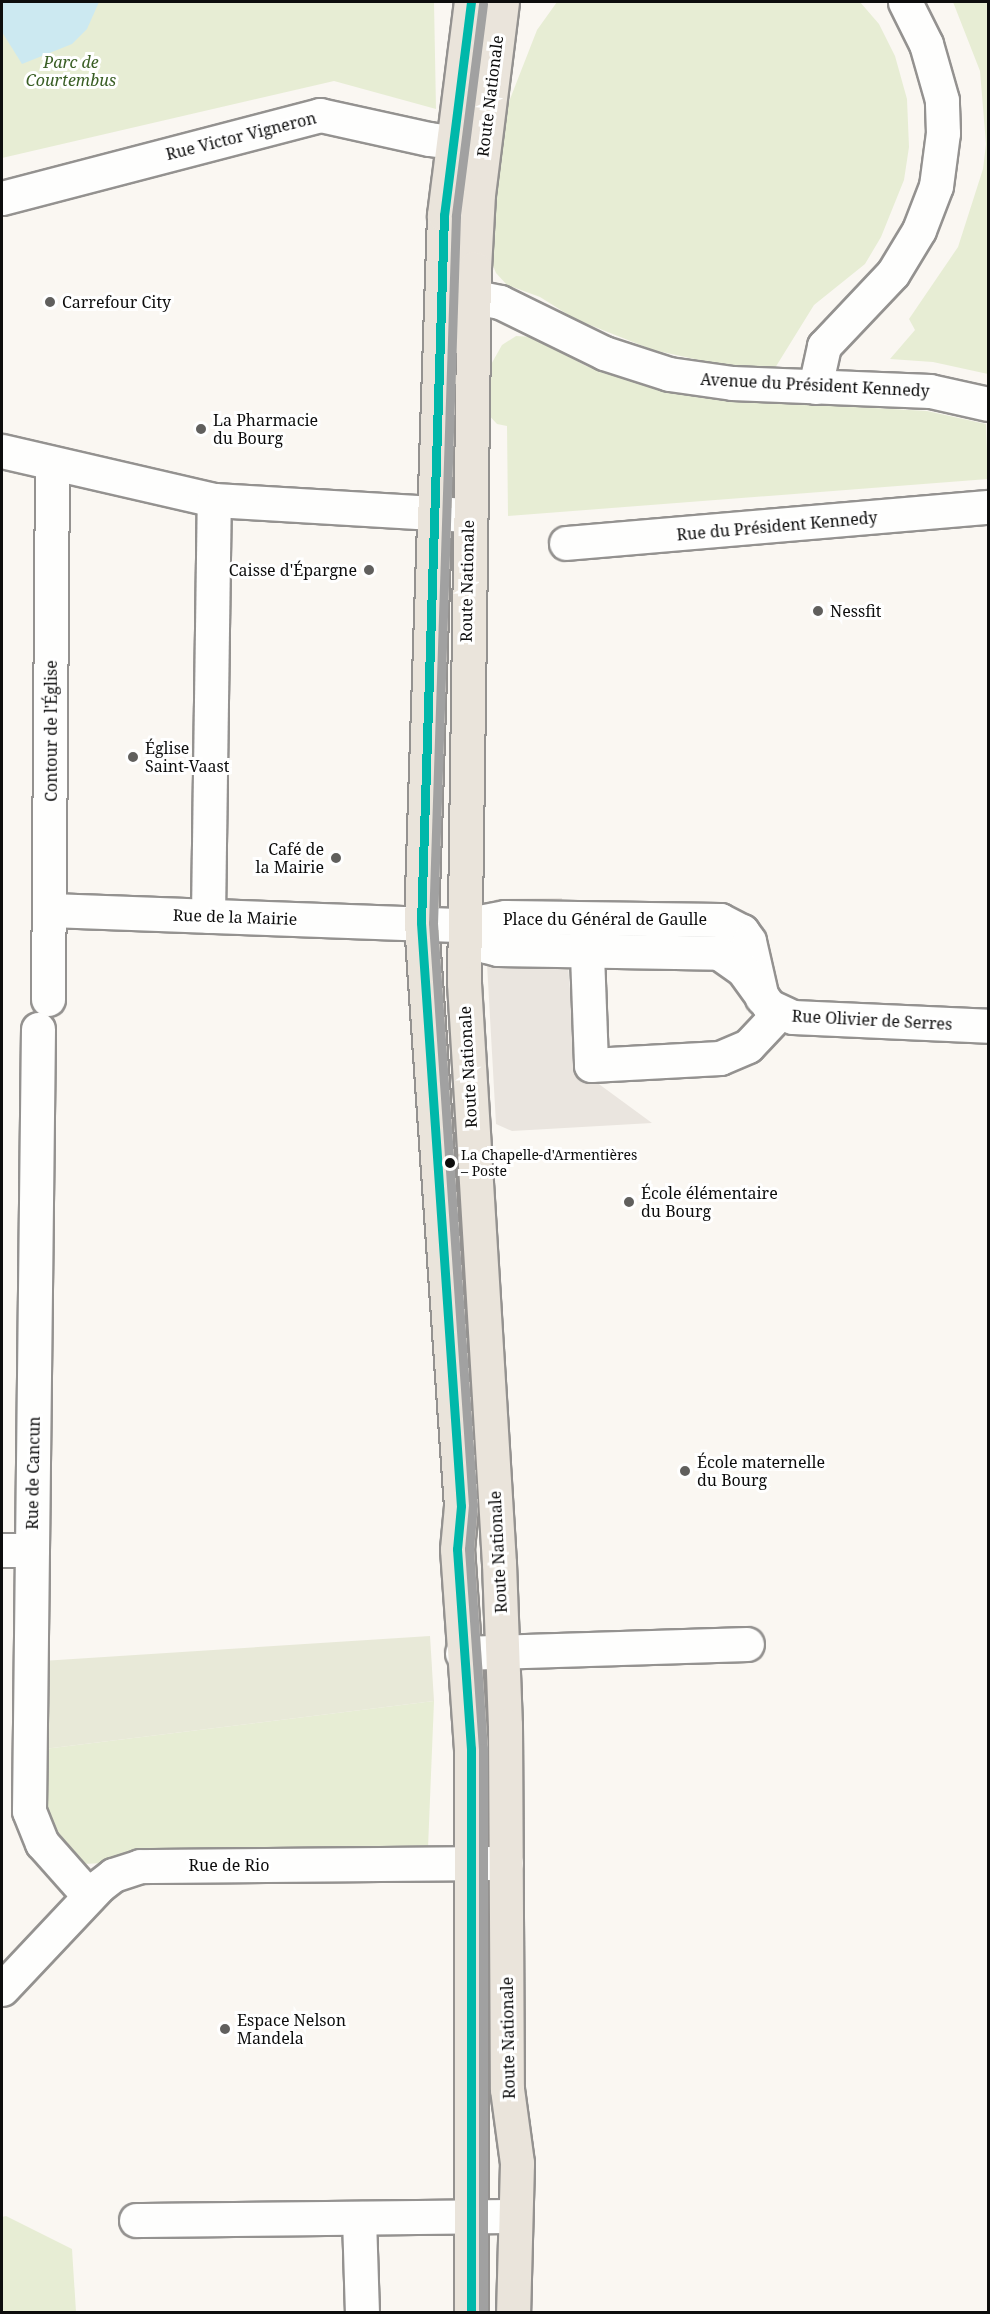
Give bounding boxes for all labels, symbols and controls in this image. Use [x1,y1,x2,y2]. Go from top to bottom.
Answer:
street label: Route Nationale [473,34,507,158]
park label: Parc de Courtembus [26,52,116,90]
street label: Rue Victor Vigneron [164,108,318,164]
place label: Carrefour City [62,292,171,312]
marker: Carrefour City [43,295,57,309]
street label: Avenue du Président Kennedy [700,369,930,401]
place label: La Pharmacie du Bourg [213,410,318,448]
marker: La Pharmacie du Bourg [194,422,208,436]
street label: Rue du Président Kennedy [676,508,878,544]
street label: Route Nationale [456,520,478,642]
place label: Caisse d'Épargne [229,560,357,580]
marker: Caisse d'Épargne [362,563,376,577]
place label: Nessfit [830,601,881,621]
marker: Nessfit [811,604,825,618]
street label: Contour de l'Église [41,660,61,802]
place label: Église Saint-Vaast [145,738,229,776]
marker: Église Saint-Vaast [126,750,140,764]
place label: Café de la Mairie [256,839,324,877]
marker: Café de la Mairie [329,851,343,865]
street label: Rue de la Mairie [173,905,297,929]
street label: Place du Général de Gaulle [503,909,707,929]
street label: Route Nationale [455,1005,481,1129]
street label: Rue Olivier de Serres [791,1006,953,1034]
place label: La Chapelle-d'Armentières – Poste [461,1147,637,1180]
marker: La Chapelle-d'Armentières – Poste [444,1157,456,1169]
place label: École élémentaire du Bourg [641,1183,778,1221]
marker: École élémentaire du Bourg [622,1195,636,1209]
street label: Rue de Cancun [22,1416,44,1530]
place label: École maternelle du Bourg [697,1452,825,1490]
marker: École maternelle du Bourg [678,1464,692,1478]
street label: Route Nationale [485,1490,511,1614]
street label: Rue de Rio [189,1855,269,1875]
street label: Route Nationale [497,1977,519,2099]
place label: Espace Nelson Mandela [237,2010,346,2048]
marker: Espace Nelson Mandela [218,2022,232,2036]

